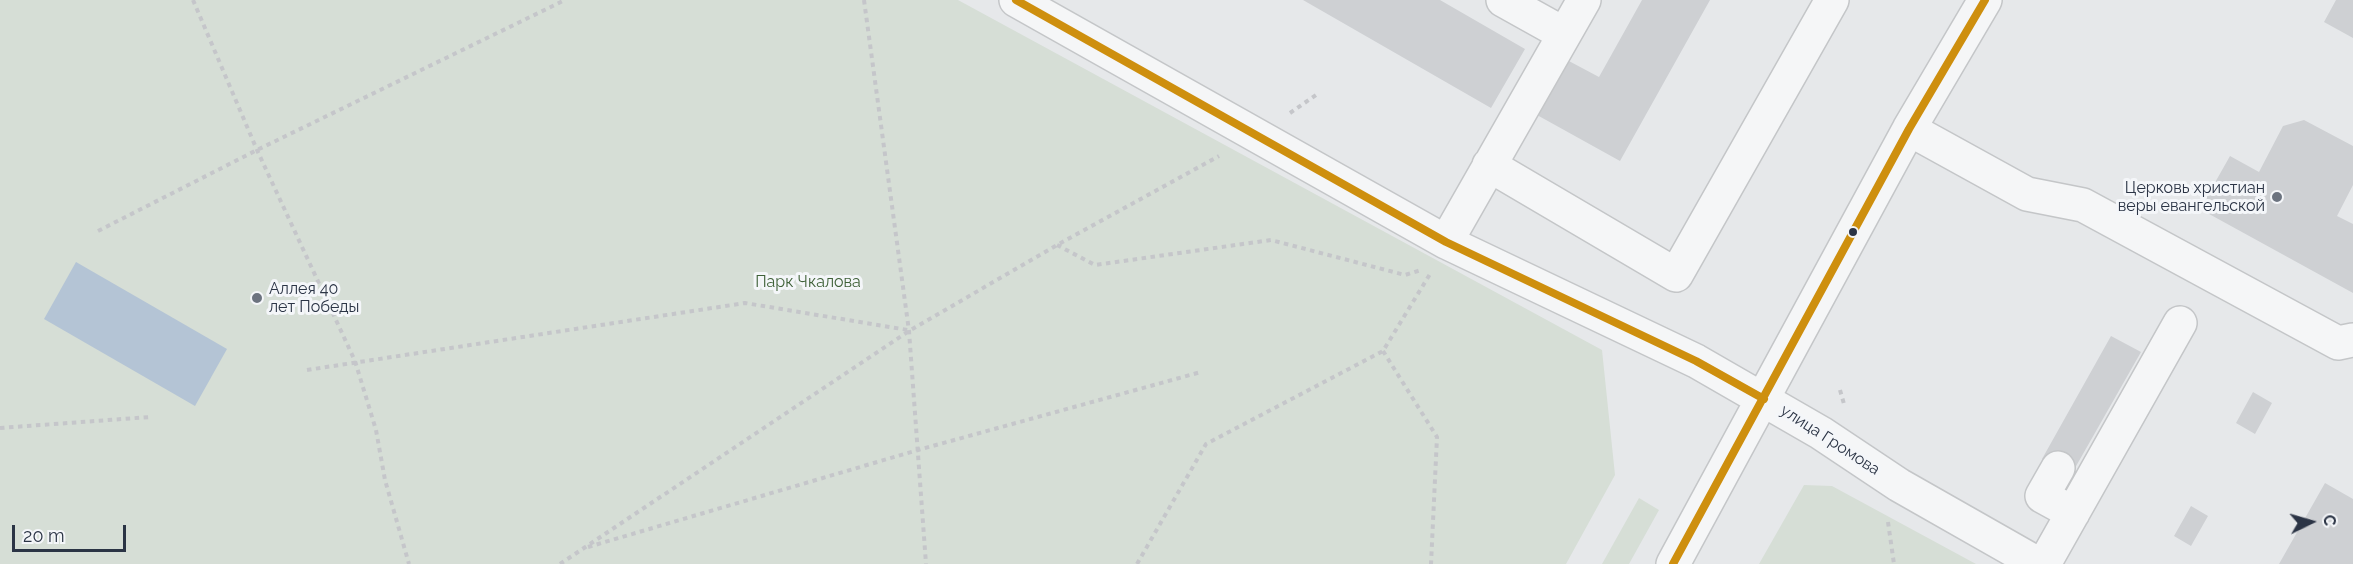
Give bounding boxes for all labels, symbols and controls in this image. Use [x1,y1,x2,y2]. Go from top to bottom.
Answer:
place label: Церковь христиан веры евангельской [2118,178,2265,216]
marker: Церковь христиан веры евангельской [2270,190,2284,204]
unlabelled marker [1847,226,1859,238]
park label: Парк Чкалова [755,272,861,292]
place label: Аллея 40 лет Победы [269,279,359,317]
marker: Аллея 40 лет Победы [250,291,264,305]
street label: улица Громова [1777,401,1883,479]
north arrow [2281,492,2341,552]
scale bar [15,513,129,551]
text: С [2319,514,2339,527]
text: 20 m [23,525,65,546]

